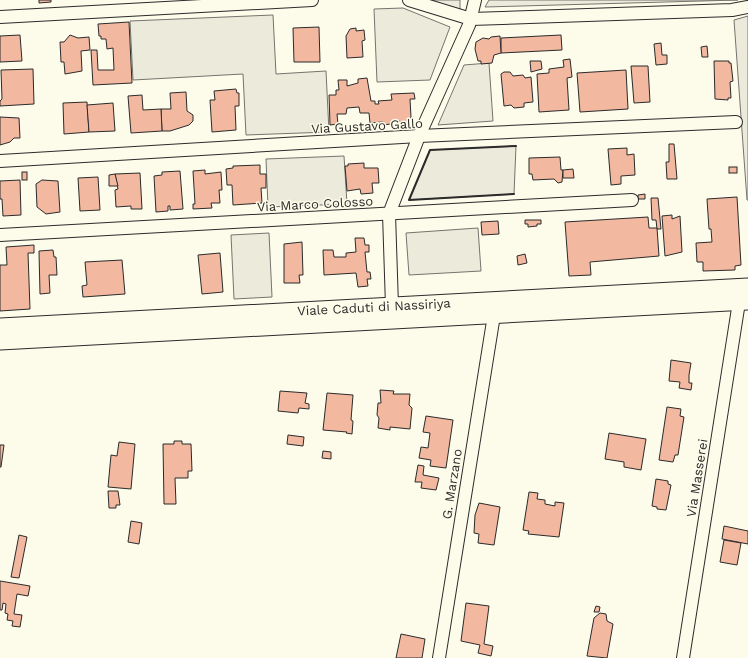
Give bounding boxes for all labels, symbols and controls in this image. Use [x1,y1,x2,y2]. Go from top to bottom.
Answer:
street label: Via Gustavo Gallo [311,116,423,136]
street label: Via Marco Colosso [256,193,374,215]
street label: Viale Caduti di Nassiriya [297,295,452,319]
street label: Via Masserei [683,438,711,518]
street label: G. Marzano [439,448,465,520]

